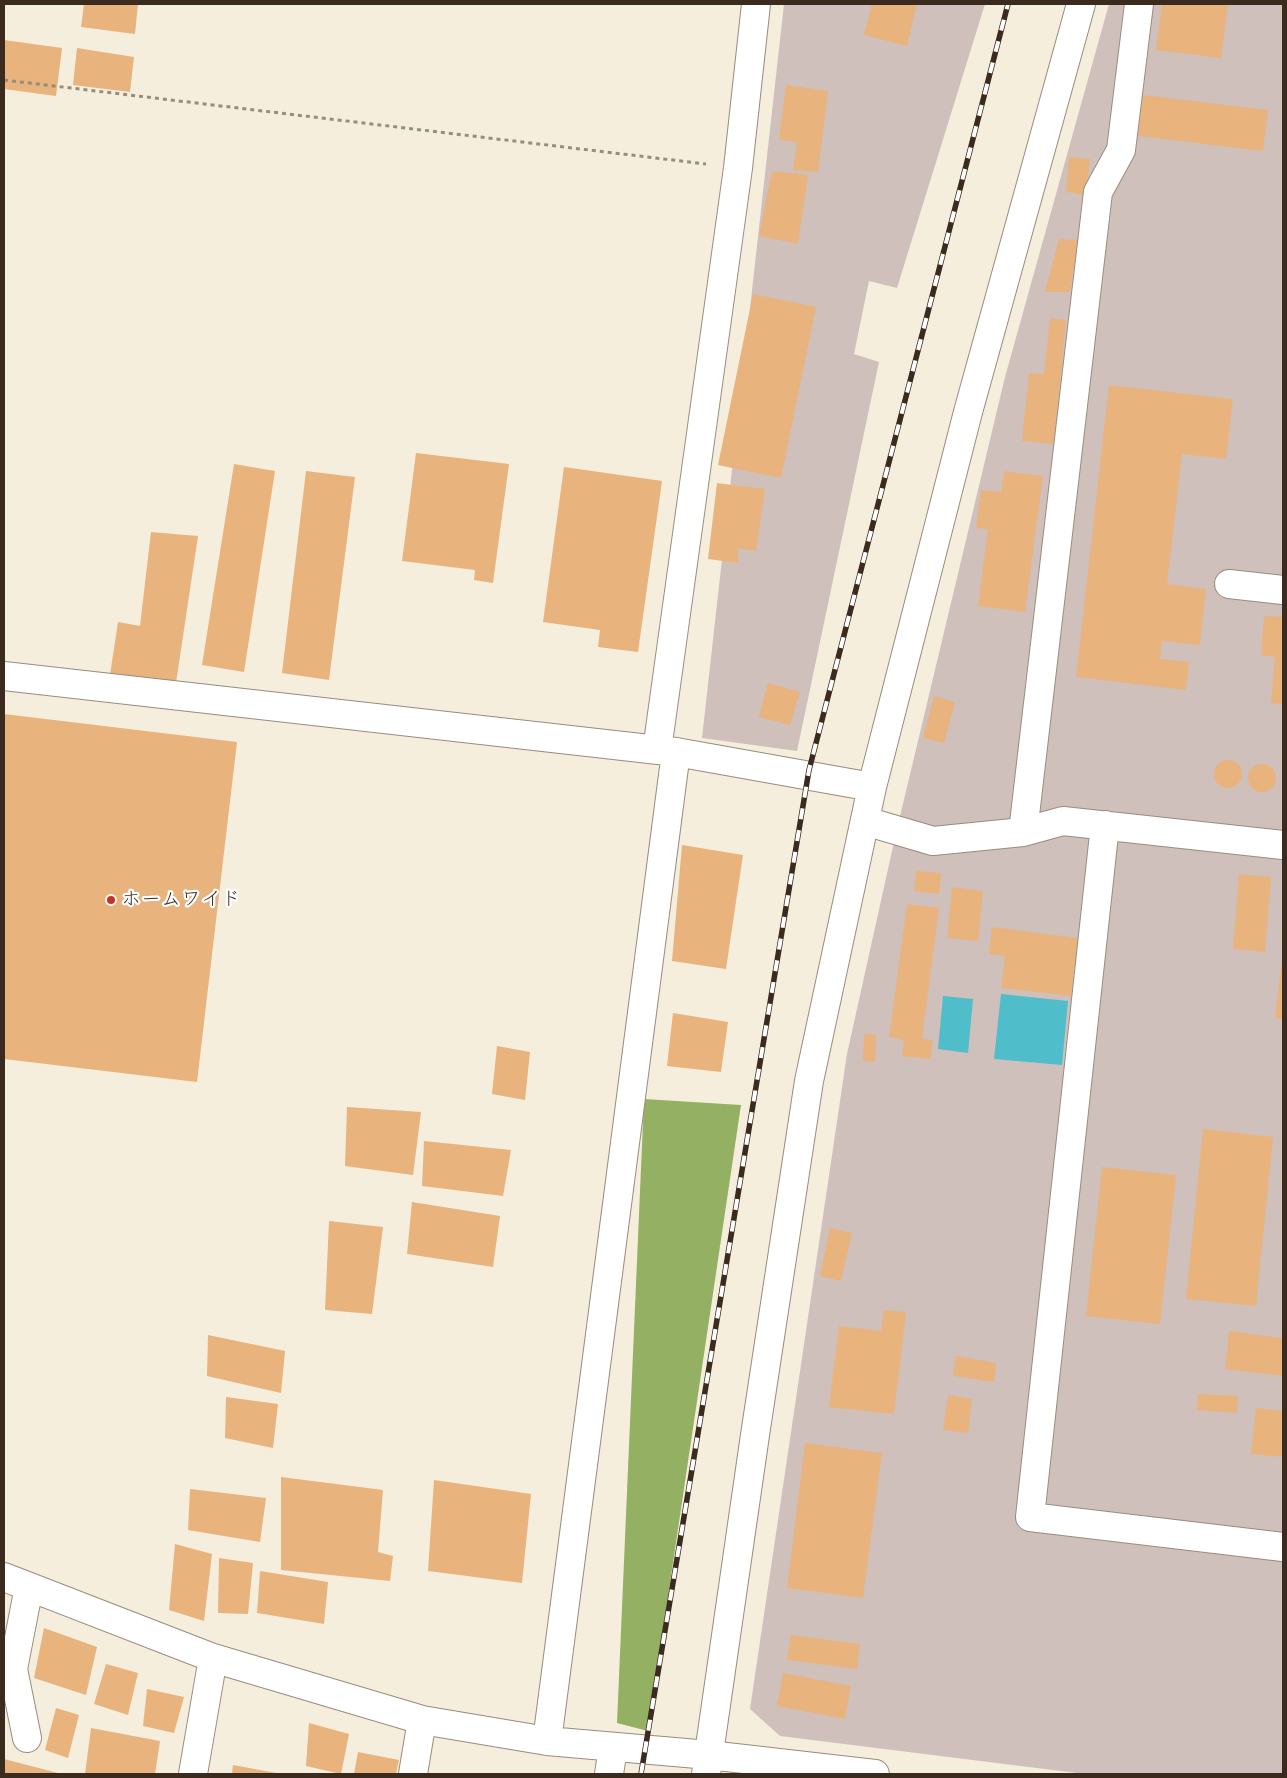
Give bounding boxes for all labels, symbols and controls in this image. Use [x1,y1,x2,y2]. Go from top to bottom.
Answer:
place label: ホームワイド [121,888,241,912]
marker: ホームワイド [105,894,117,906]

